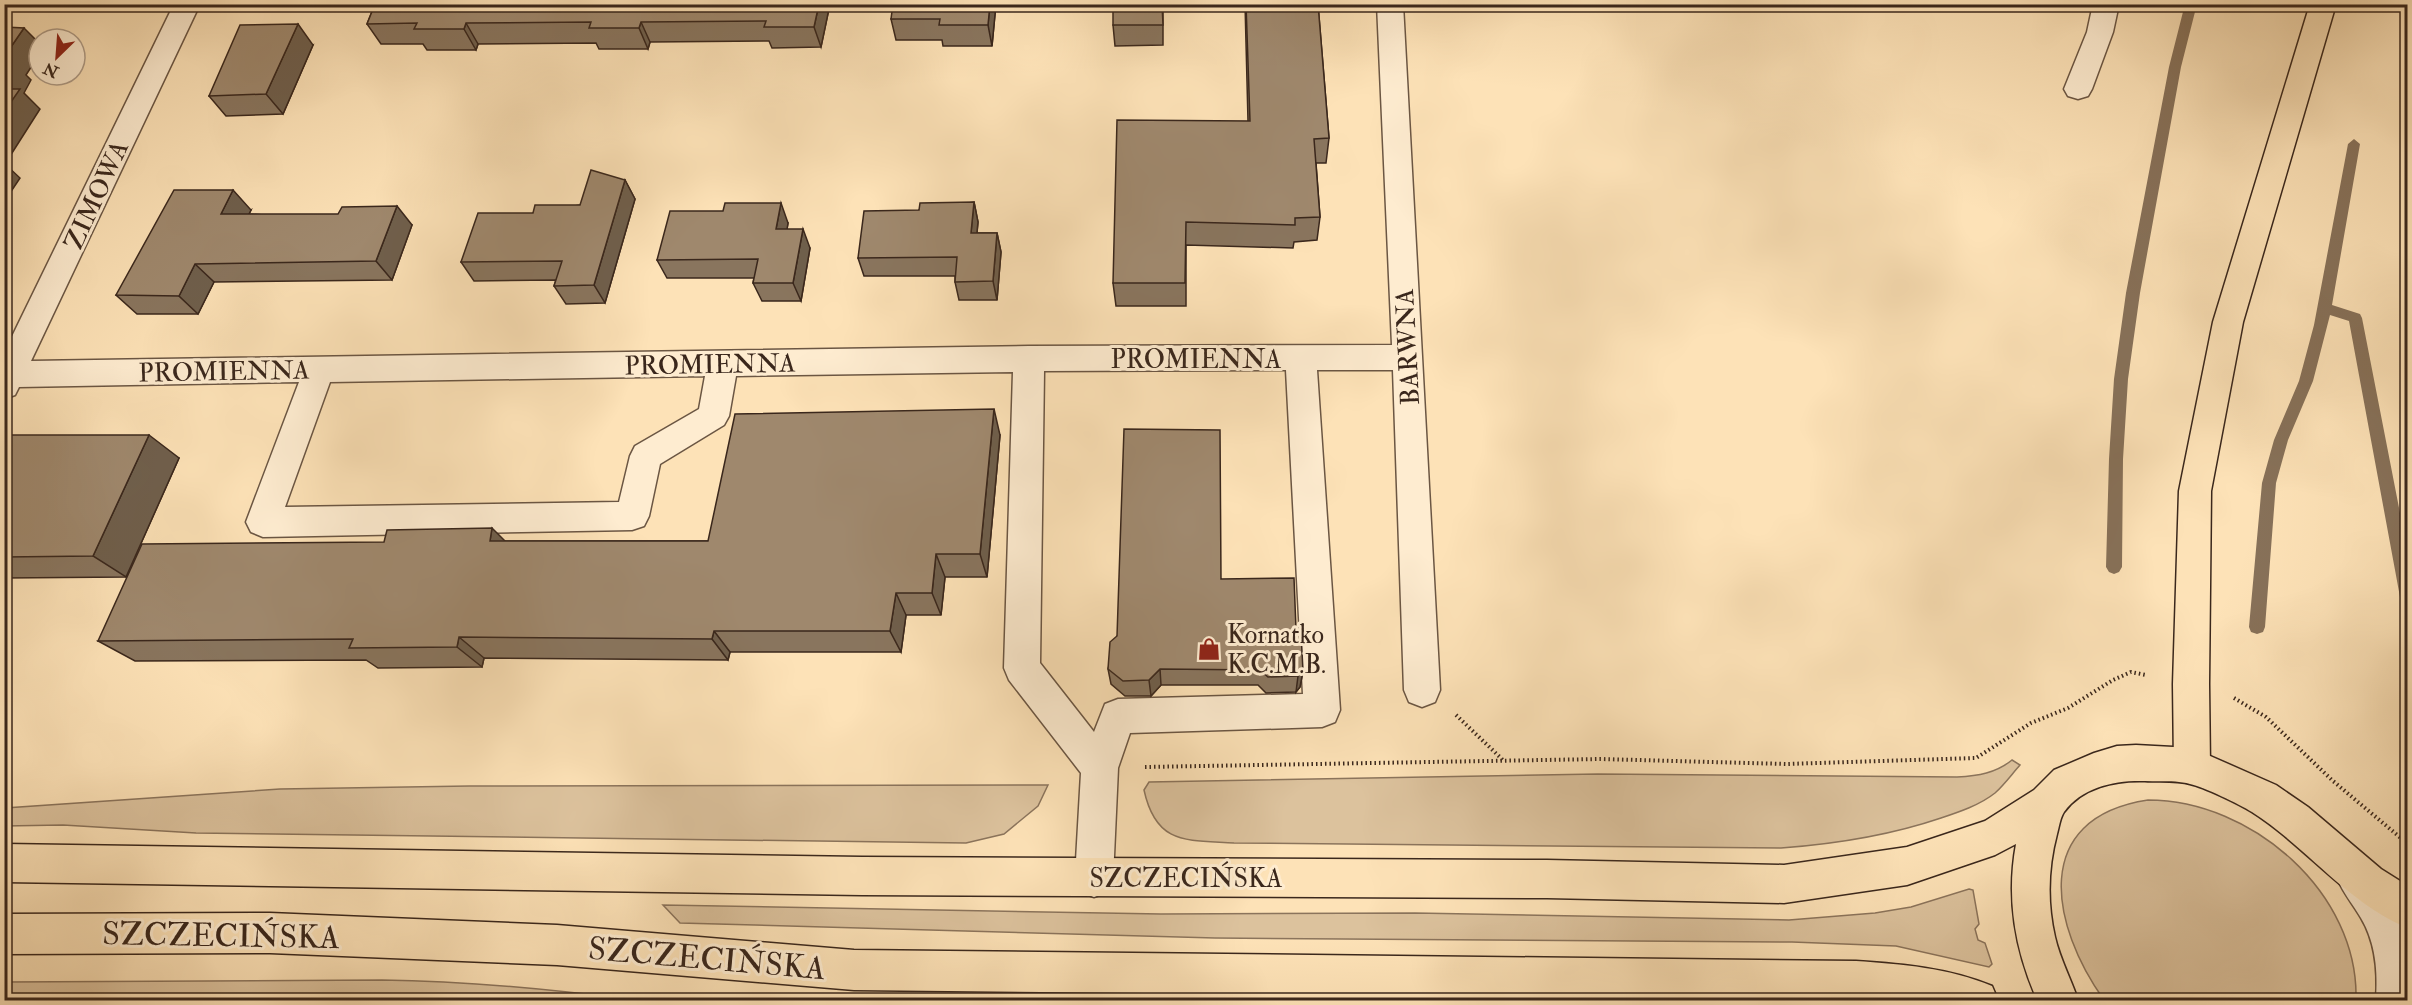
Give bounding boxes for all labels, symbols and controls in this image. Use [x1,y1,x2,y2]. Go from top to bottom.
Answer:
north arrow [27,27,87,87]
text: N [40,57,63,82]
street label: ZIMOWA [58,135,136,255]
street label: BARWNA [1389,287,1427,406]
street label: PROMIENNA [1110,344,1282,376]
street label: PROMIENNA [624,348,796,382]
street label: PROMIENNA [138,355,310,389]
place label: Kornatko K.C.M.B. [1227,619,1326,681]
shop icon: Kornatko K.C.M.B. [1196,636,1222,662]
street label: SZCZECIŃSKA [1089,861,1283,895]
street label: SZCZECIŃSKA [102,914,340,958]
street label: SZCZECIŃSKA [587,929,827,989]

